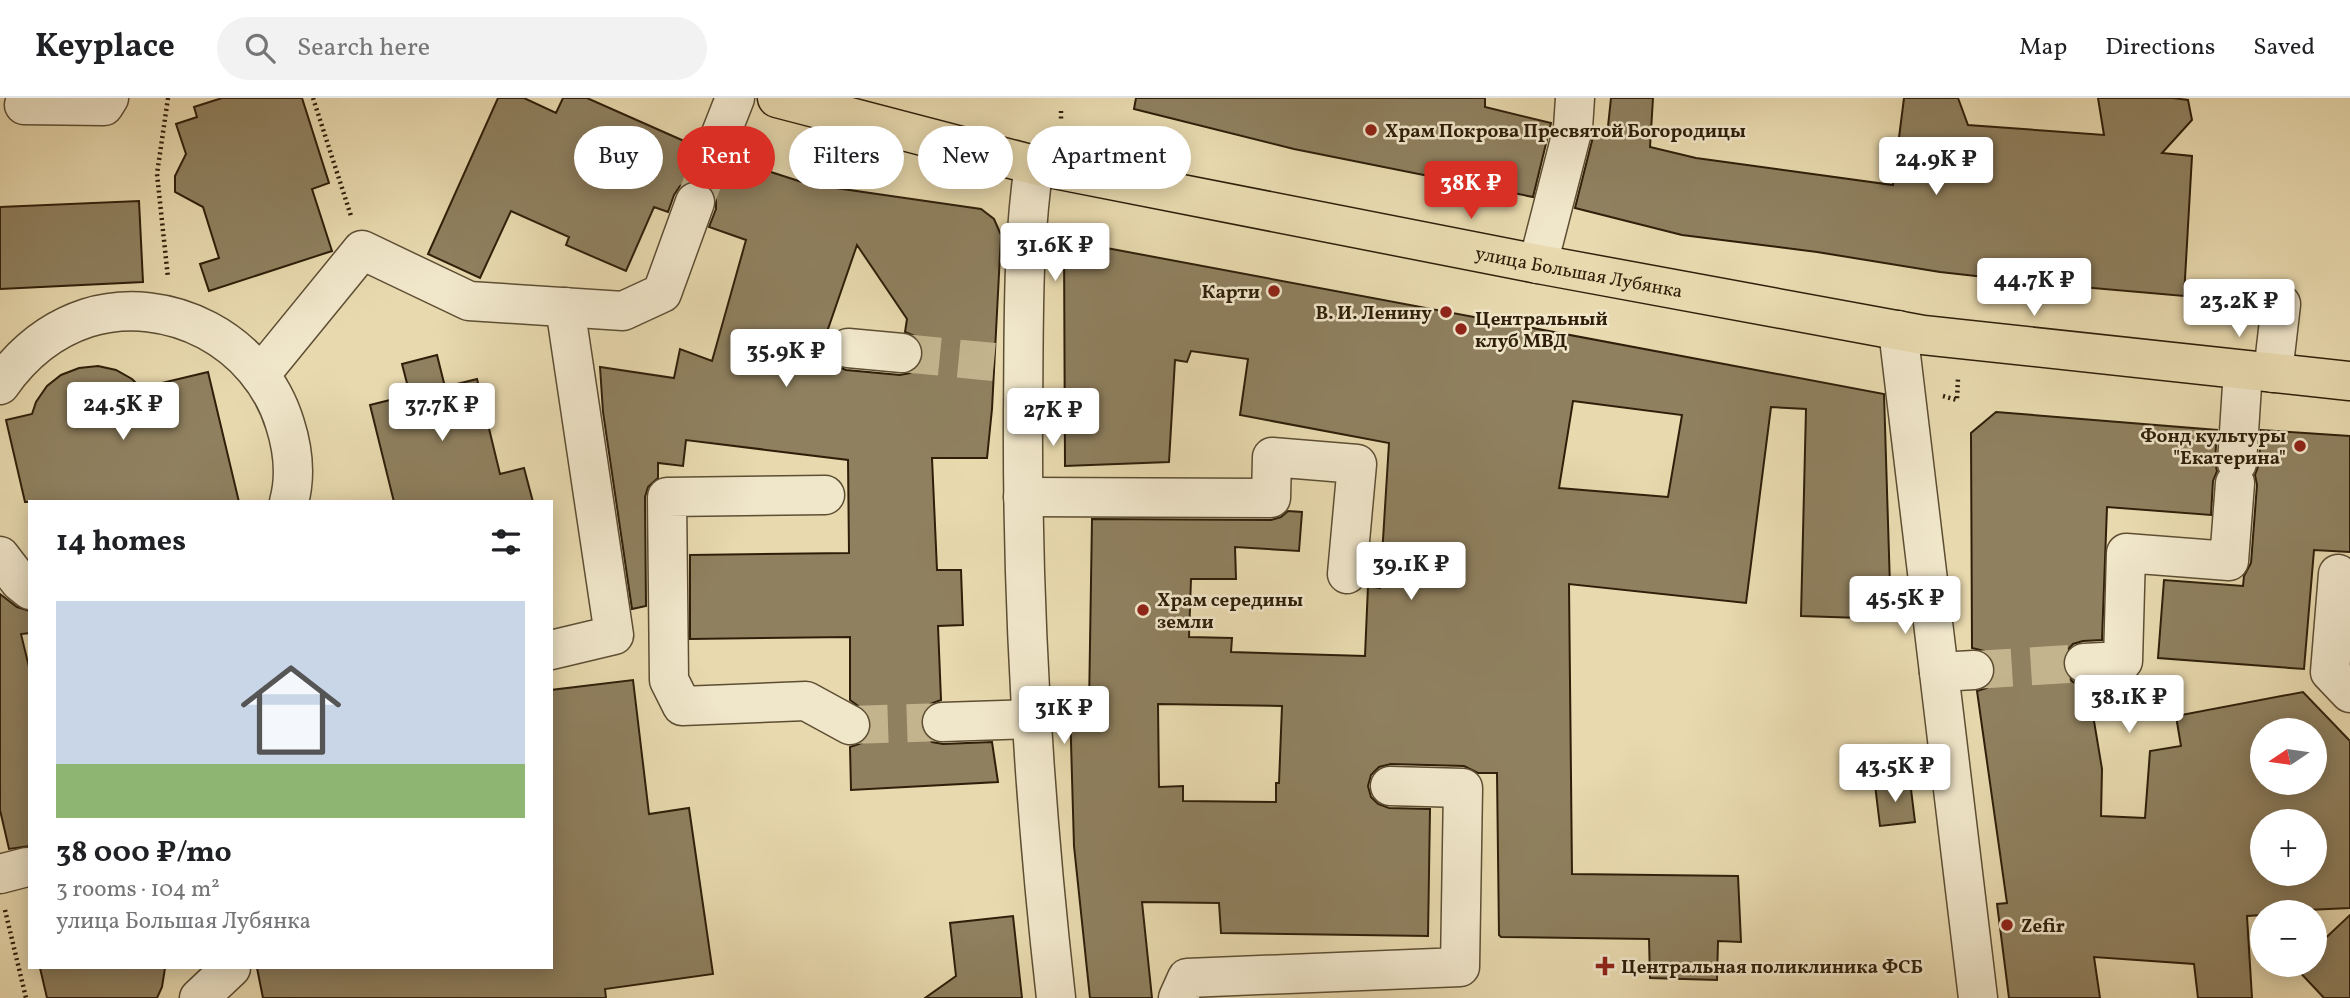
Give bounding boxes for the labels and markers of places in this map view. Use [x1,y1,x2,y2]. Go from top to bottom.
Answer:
place label: Храм Покрова Пресвятой Богородицы [1385,119,1746,145]
marker: Храм Покрова Пресвятой Богородицы [1363,122,1379,138]
pin: 24.9K ₽ [1871,138,2001,197]
pin: 38K ₽ [1422,162,1520,221]
pin: 31.6K ₽ [990,223,1120,283]
pin: 44.7K ₽ [1969,258,2099,318]
place label: Карти [1202,280,1260,306]
pin: 23.2K ₽ [2174,280,2304,339]
marker: Карти [1266,283,1282,299]
place label: В. И. Ленину [1315,301,1432,327]
marker: В. И. Ленину [1438,304,1454,320]
place label: Центральный клуб МВД [1475,307,1608,355]
marker: Центральный клуб МВД [1453,321,1469,337]
pin: 35.9K ₽ [721,330,851,389]
pin: 24.5K ₽ [58,382,188,442]
pin: 37.7K ₽ [377,384,507,443]
pin: 27K ₽ [1004,388,1102,448]
place label: Фонд культуры "Екатерина" [2140,424,2286,472]
marker: Фонд культуры "Екатерина" [2292,438,2308,454]
pin: 39.1K ₽ [1346,542,1476,602]
pin: 45.5K ₽ [1840,576,1970,636]
place label: Храм середины земли [1157,588,1303,636]
marker: Храм середины земли [1135,602,1151,618]
pin: 38.1K ₽ [2064,676,2194,735]
pin: 31K ₽ [1015,686,1113,746]
pin: 43.5K ₽ [1830,744,1960,804]
place label: Zefir [2021,914,2065,940]
marker: Zefir [1999,917,2015,933]
place label: Центральная поликлиника ФСБ [1621,955,1923,981]
marker: Центральная поликлиника ФСБ [1595,956,1615,976]

